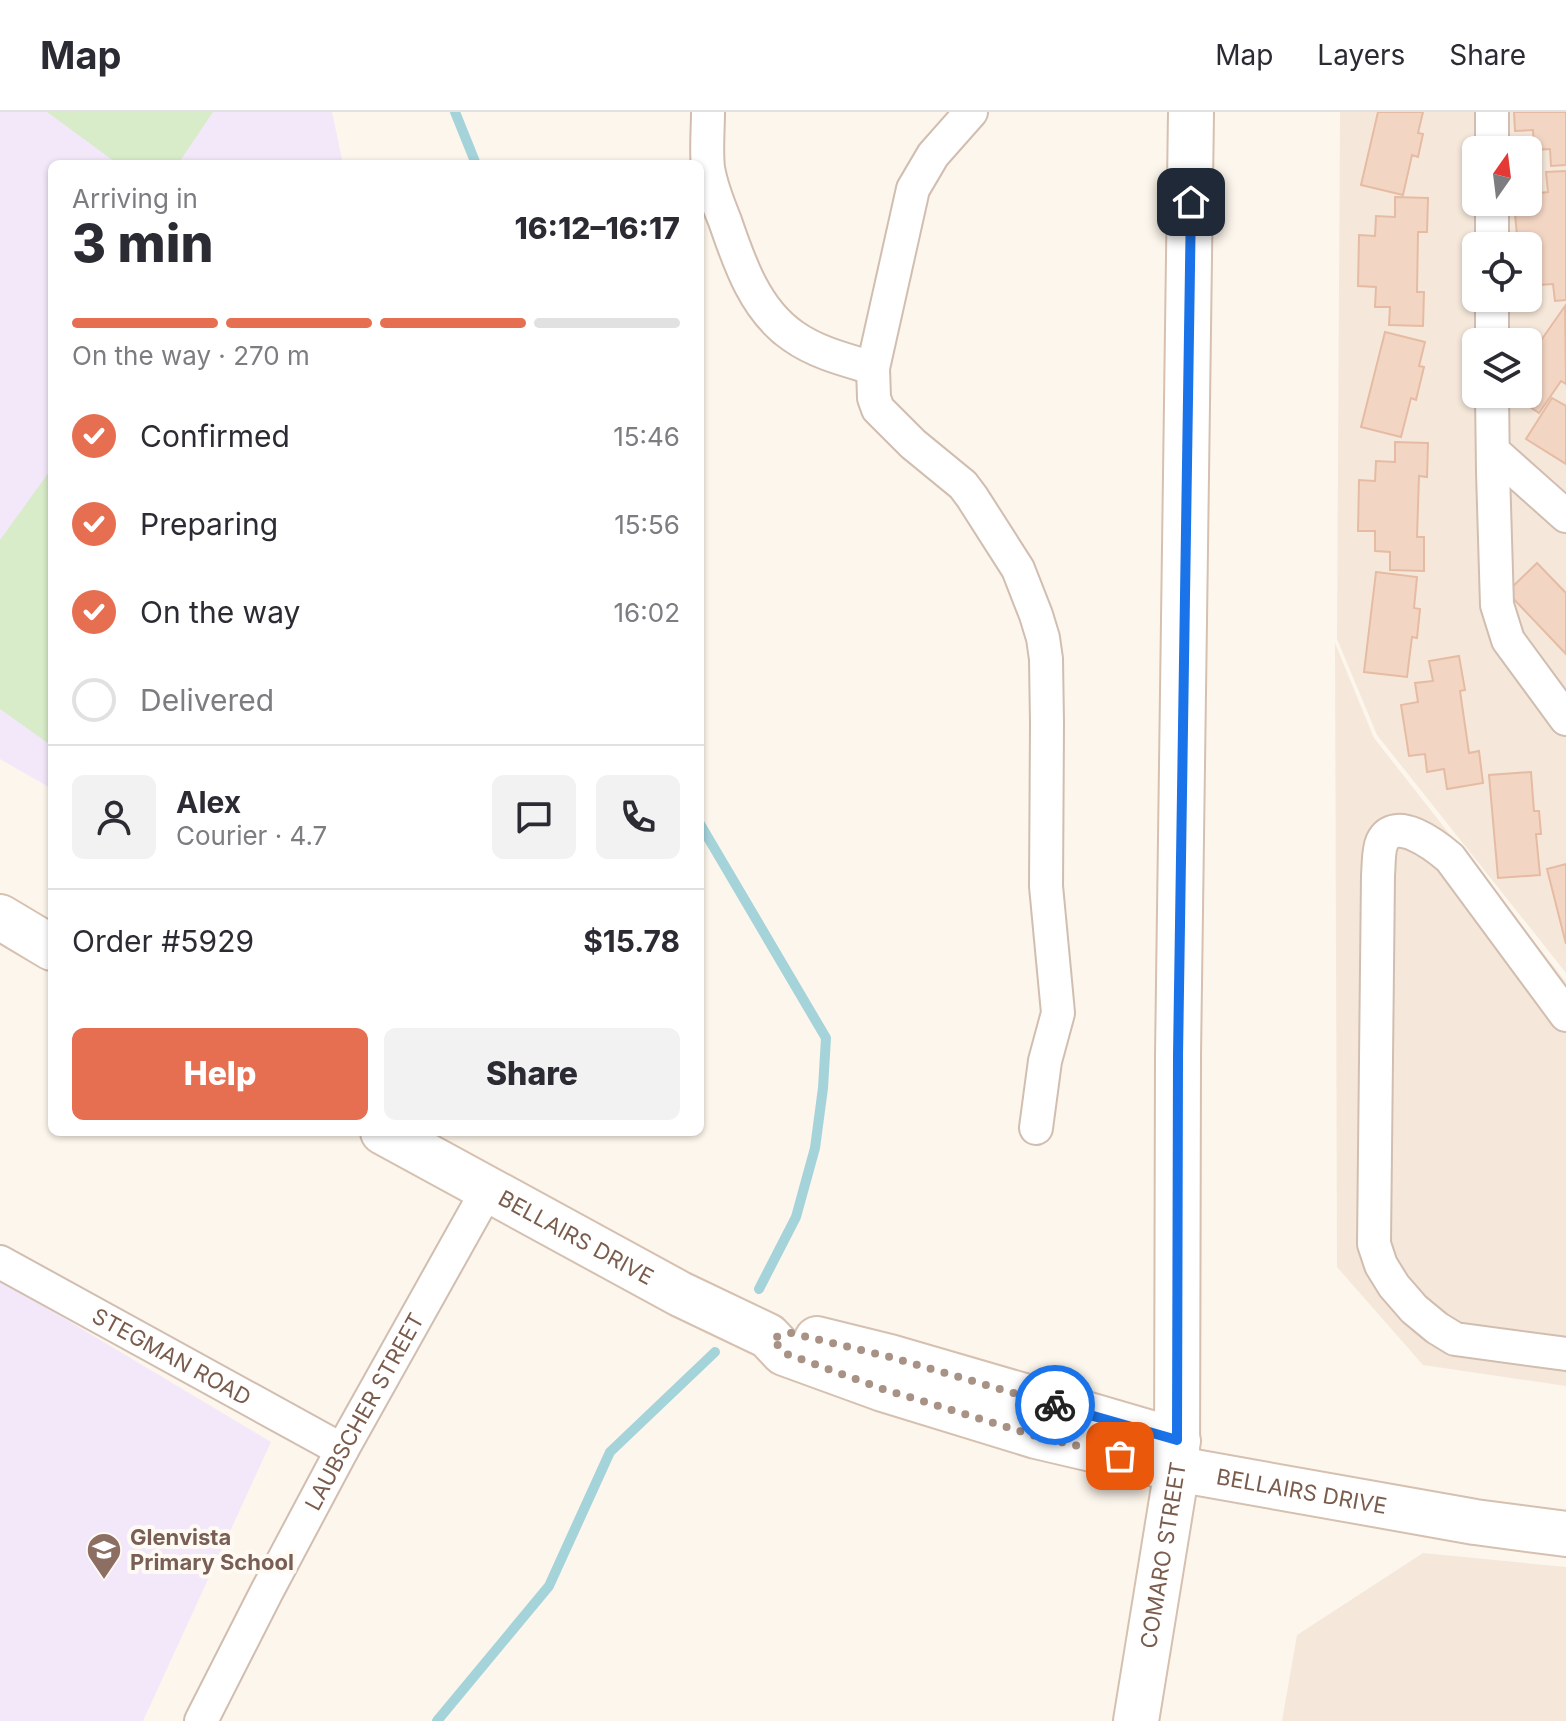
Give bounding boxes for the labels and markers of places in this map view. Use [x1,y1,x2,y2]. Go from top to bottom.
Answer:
pin [1157,168,1225,236]
pin [1086,1422,1154,1490]
place label: Glenvista Primary School [130,1524,294,1575]
school or university icon: Glenvista Primary School [85,1531,123,1581]

